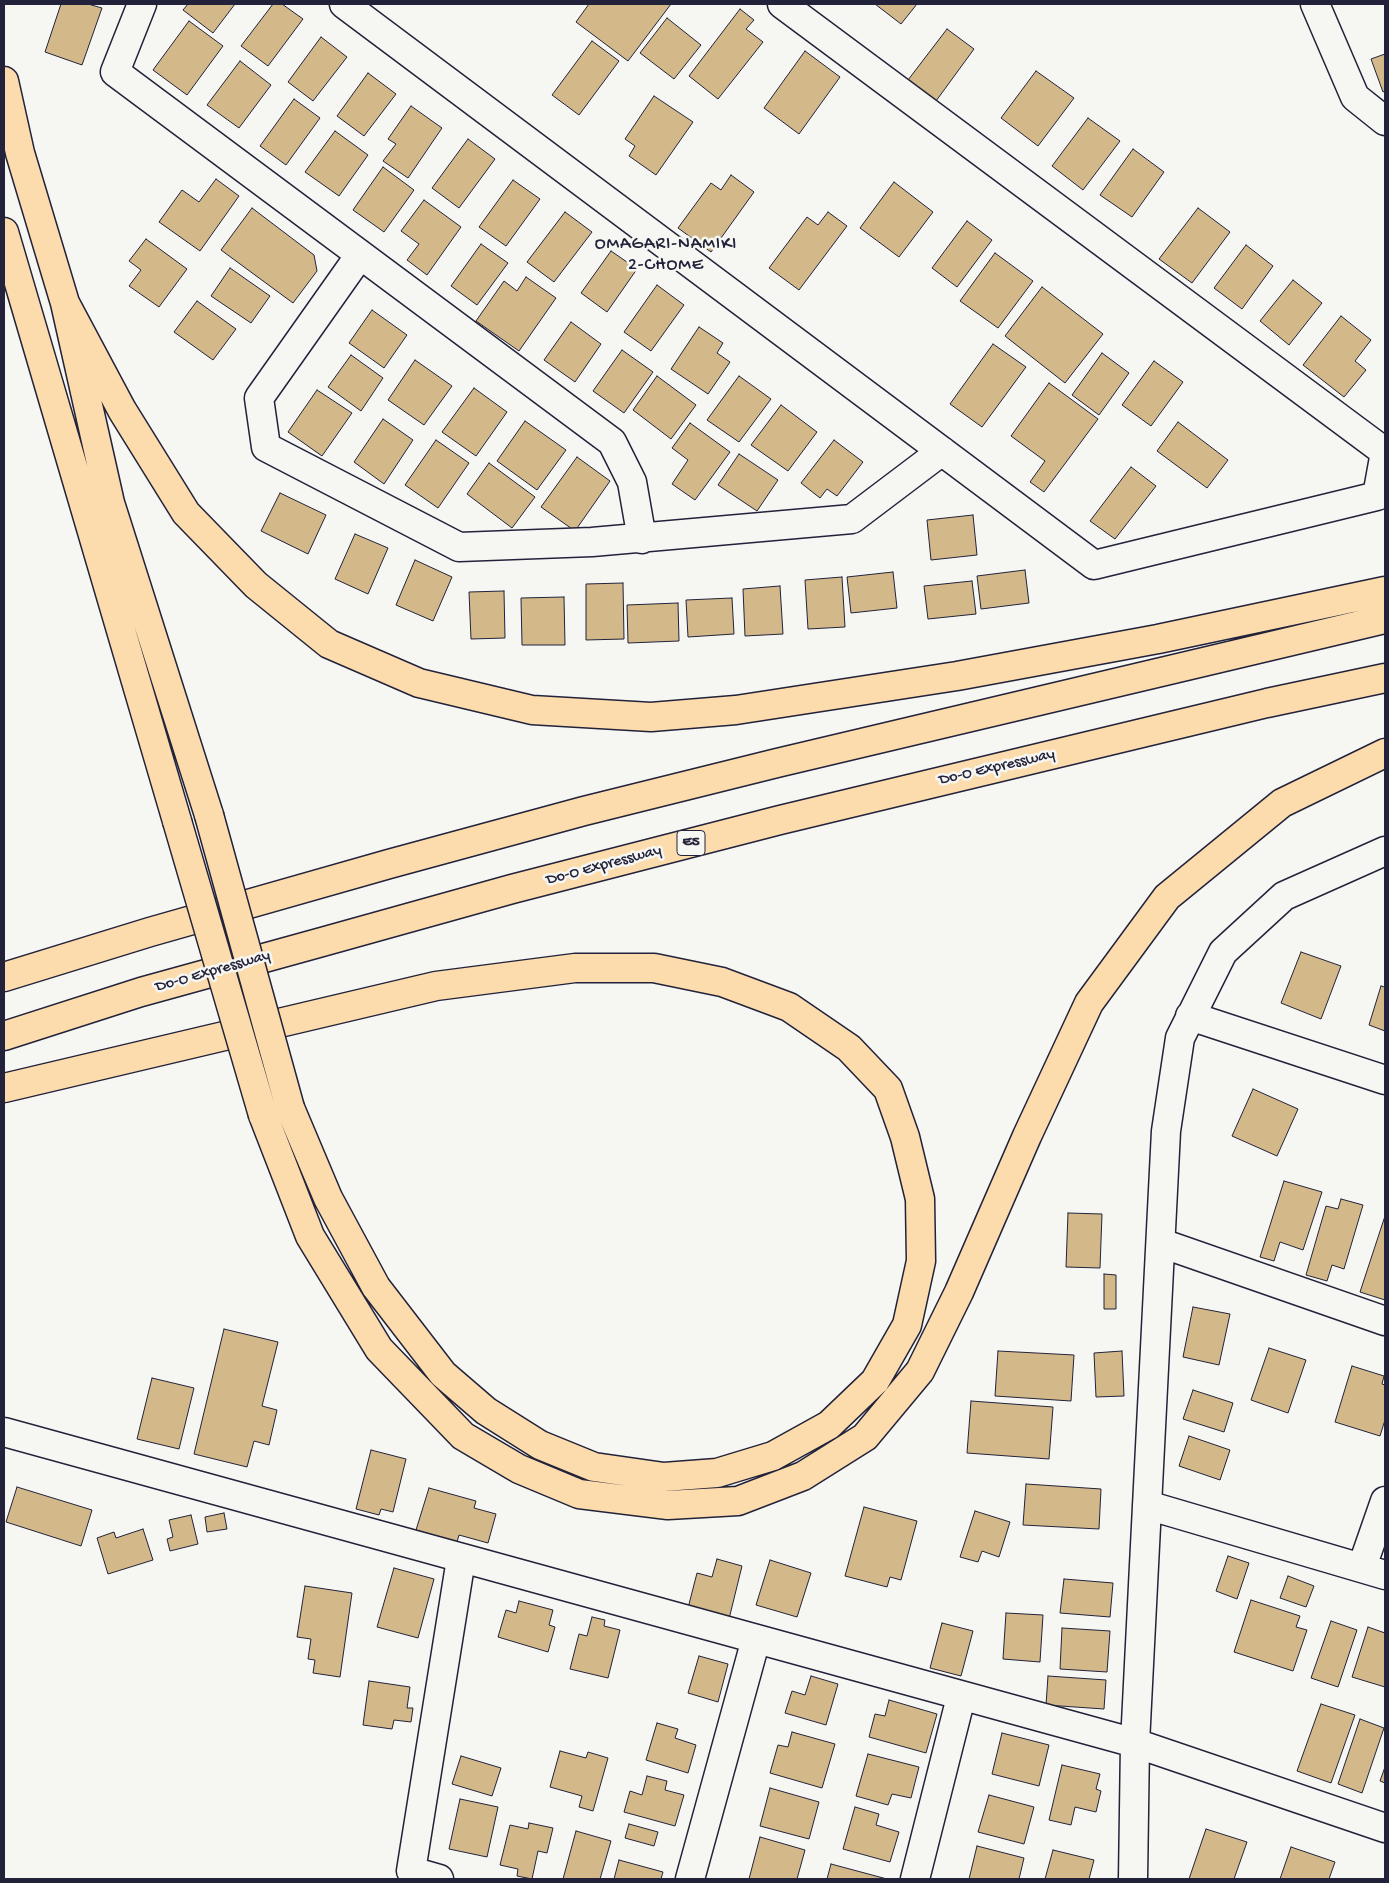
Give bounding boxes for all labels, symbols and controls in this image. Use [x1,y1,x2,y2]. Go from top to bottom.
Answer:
district label: OMAGARI-NAMIKI 2-CHOME [593,234,739,276]
street label: Do-O Expressway [937,745,1057,791]
road number: E5 [677,830,705,856]
street label: Do-O Expressway [544,841,664,891]
street label: Do-O Expressway [153,946,273,998]

